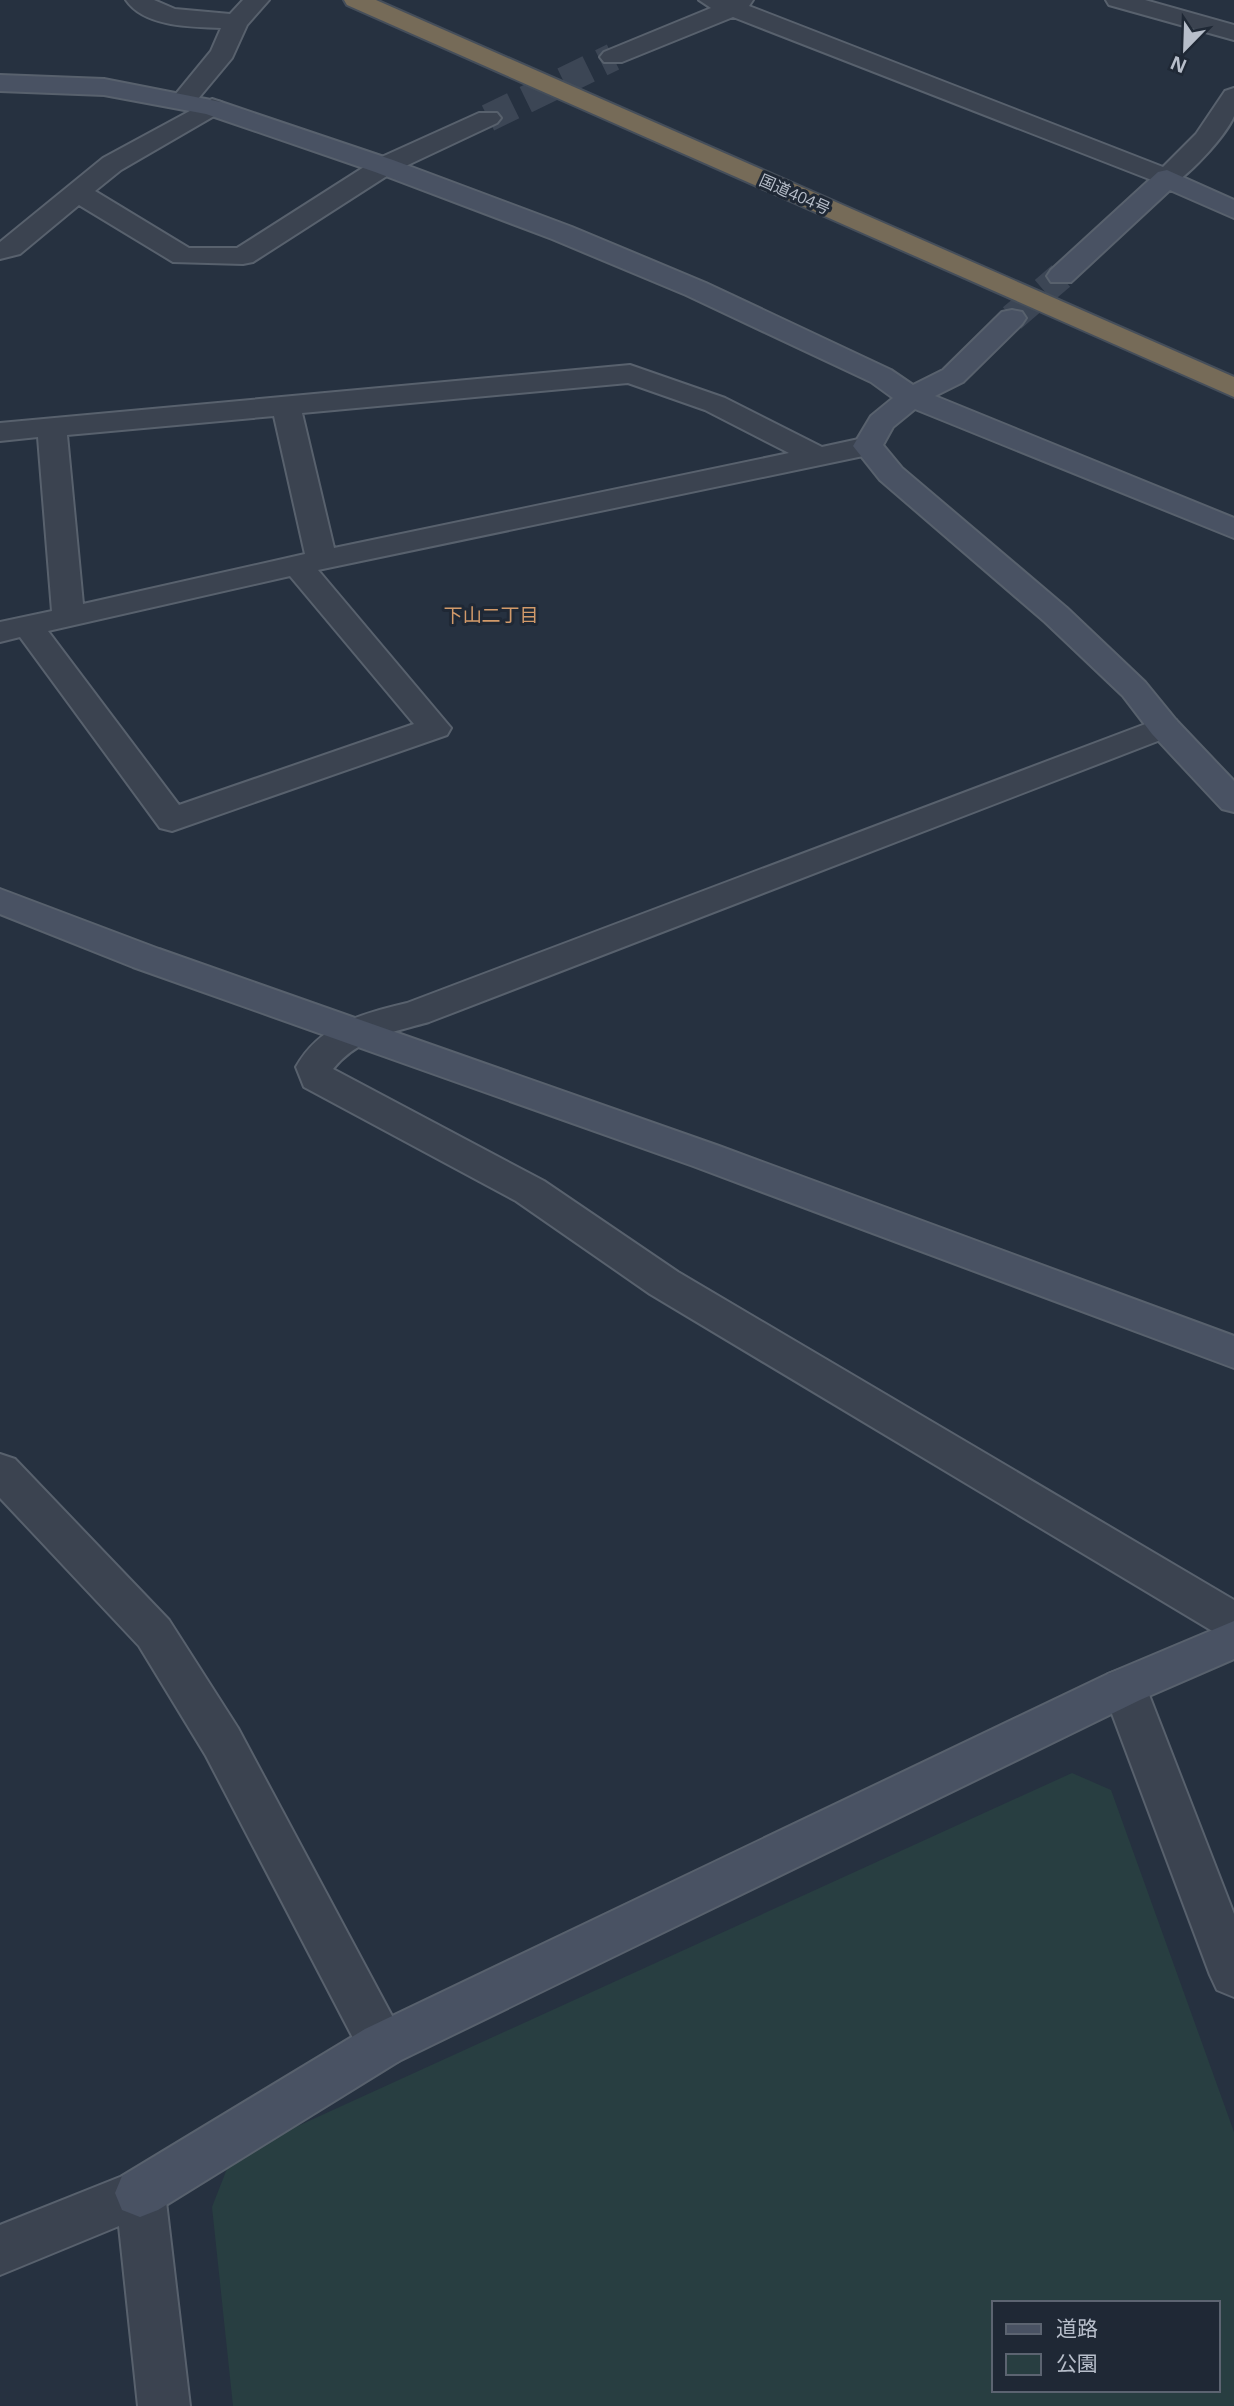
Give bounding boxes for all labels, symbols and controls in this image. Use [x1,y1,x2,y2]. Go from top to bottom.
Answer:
north arrow [1150,14,1220,84]
text: N [1166,50,1191,80]
street label: 国道404号 [756,169,834,219]
district label: 下山二丁目 [443,602,539,628]
legend [992,2301,1220,2392]
text: 道路 [1056,2314,1098,2342]
text: 公園 [1056,2349,1098,2377]

